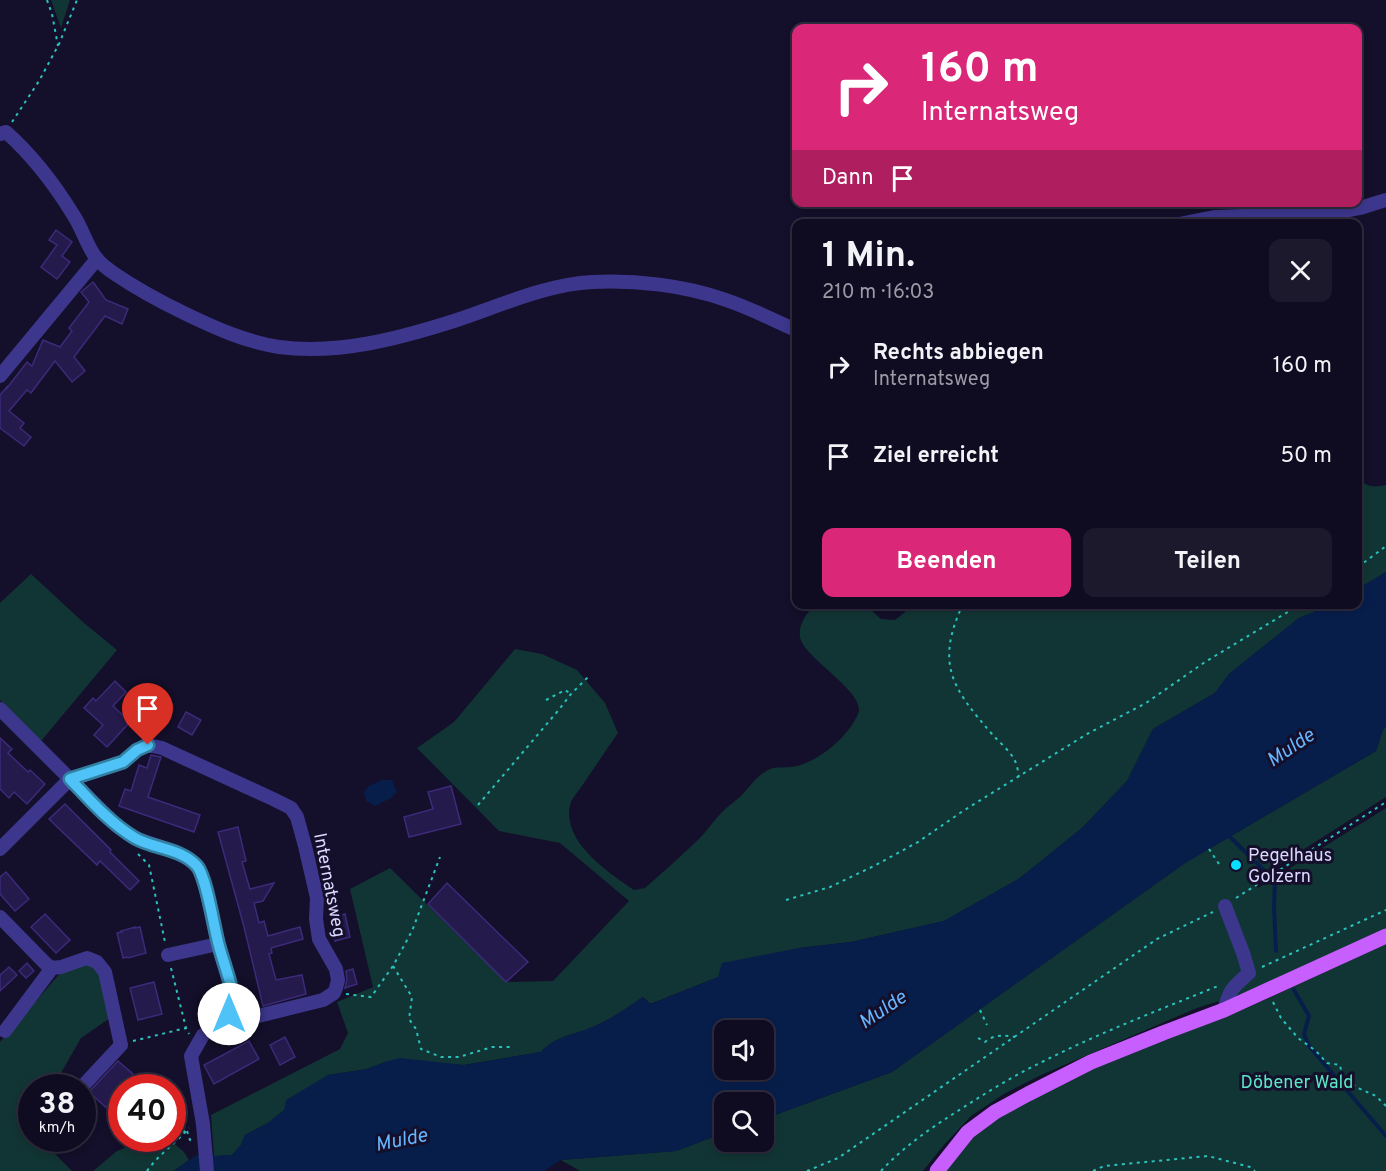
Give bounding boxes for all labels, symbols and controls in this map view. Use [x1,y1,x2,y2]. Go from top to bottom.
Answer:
text: 160 m [921,44,1039,97]
icon: right [822,48,900,126]
text: Internatsweg [921,96,1079,130]
icon: arrive [886,162,919,195]
text: Dann [822,165,874,192]
text: 1 Min. [822,234,915,280]
button: close [1269,239,1332,302]
text: 210 m · 16:03 [822,280,934,306]
text: Rechts abbiegen [873,340,1044,367]
icon: right [822,350,855,383]
text: 160 m [1273,353,1332,380]
text: Internatsweg [873,367,990,393]
icon: arrive [822,440,855,473]
text: Ziel erreicht [873,443,999,470]
text: 50 m [1280,443,1332,470]
button: Beenden [822,528,1071,597]
button: Teilen [1083,528,1332,597]
pin [122,683,173,745]
icon: arrive [131,692,164,725]
water label: Mulde [1262,723,1321,774]
street label: Internatsweg [307,831,350,939]
place label: Pegelhaus Golzern [1248,845,1332,889]
marker: Pegelhaus Golzern [1229,858,1243,872]
position arrow [197,982,261,1046]
water label: Mulde [854,985,913,1036]
map controls [714,1020,774,1152]
button: sound [714,1020,774,1080]
park label: Döbener Wald [1241,1072,1353,1095]
speed limit sign: 40 [108,1074,186,1152]
text: 38 [39,1087,75,1124]
button: search [714,1092,774,1152]
text: km/h [39,1119,75,1138]
water label: Mulde [373,1123,430,1159]

